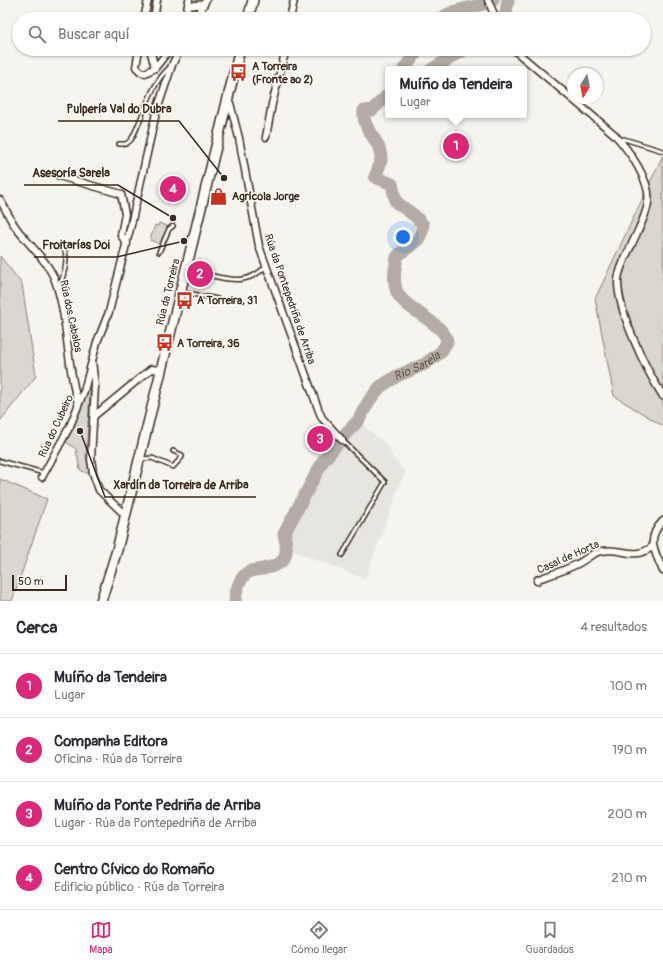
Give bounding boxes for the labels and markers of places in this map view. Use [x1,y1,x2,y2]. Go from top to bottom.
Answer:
place label: A Torreira (Fronte ao 2) [252,60,313,86]
bus stop icon: A Torreira (Fronte ao 2) [229,62,249,82]
callout: Pulpería Val do Dubra [58,97,179,121]
pin: 1 [443,131,469,161]
callout: Asesoría Sarela [24,161,118,185]
pin: 4 [160,174,186,204]
shop icon: Agrícola Jorge [209,186,229,206]
place label: Agrícola Jorge [232,190,300,203]
callout: Froitarías Doi [34,233,117,257]
pin: 2 [187,259,213,289]
bus stop icon: A Torreira, 31 [174,290,194,310]
place label: A Torreira, 31 [197,294,258,307]
bus stop icon: A Torreira, 36 [154,333,174,353]
place label: A Torreira, 36 [177,337,240,350]
pin: 3 [307,424,333,454]
callout: Xardín da Torreira de Arriba [105,473,256,497]

